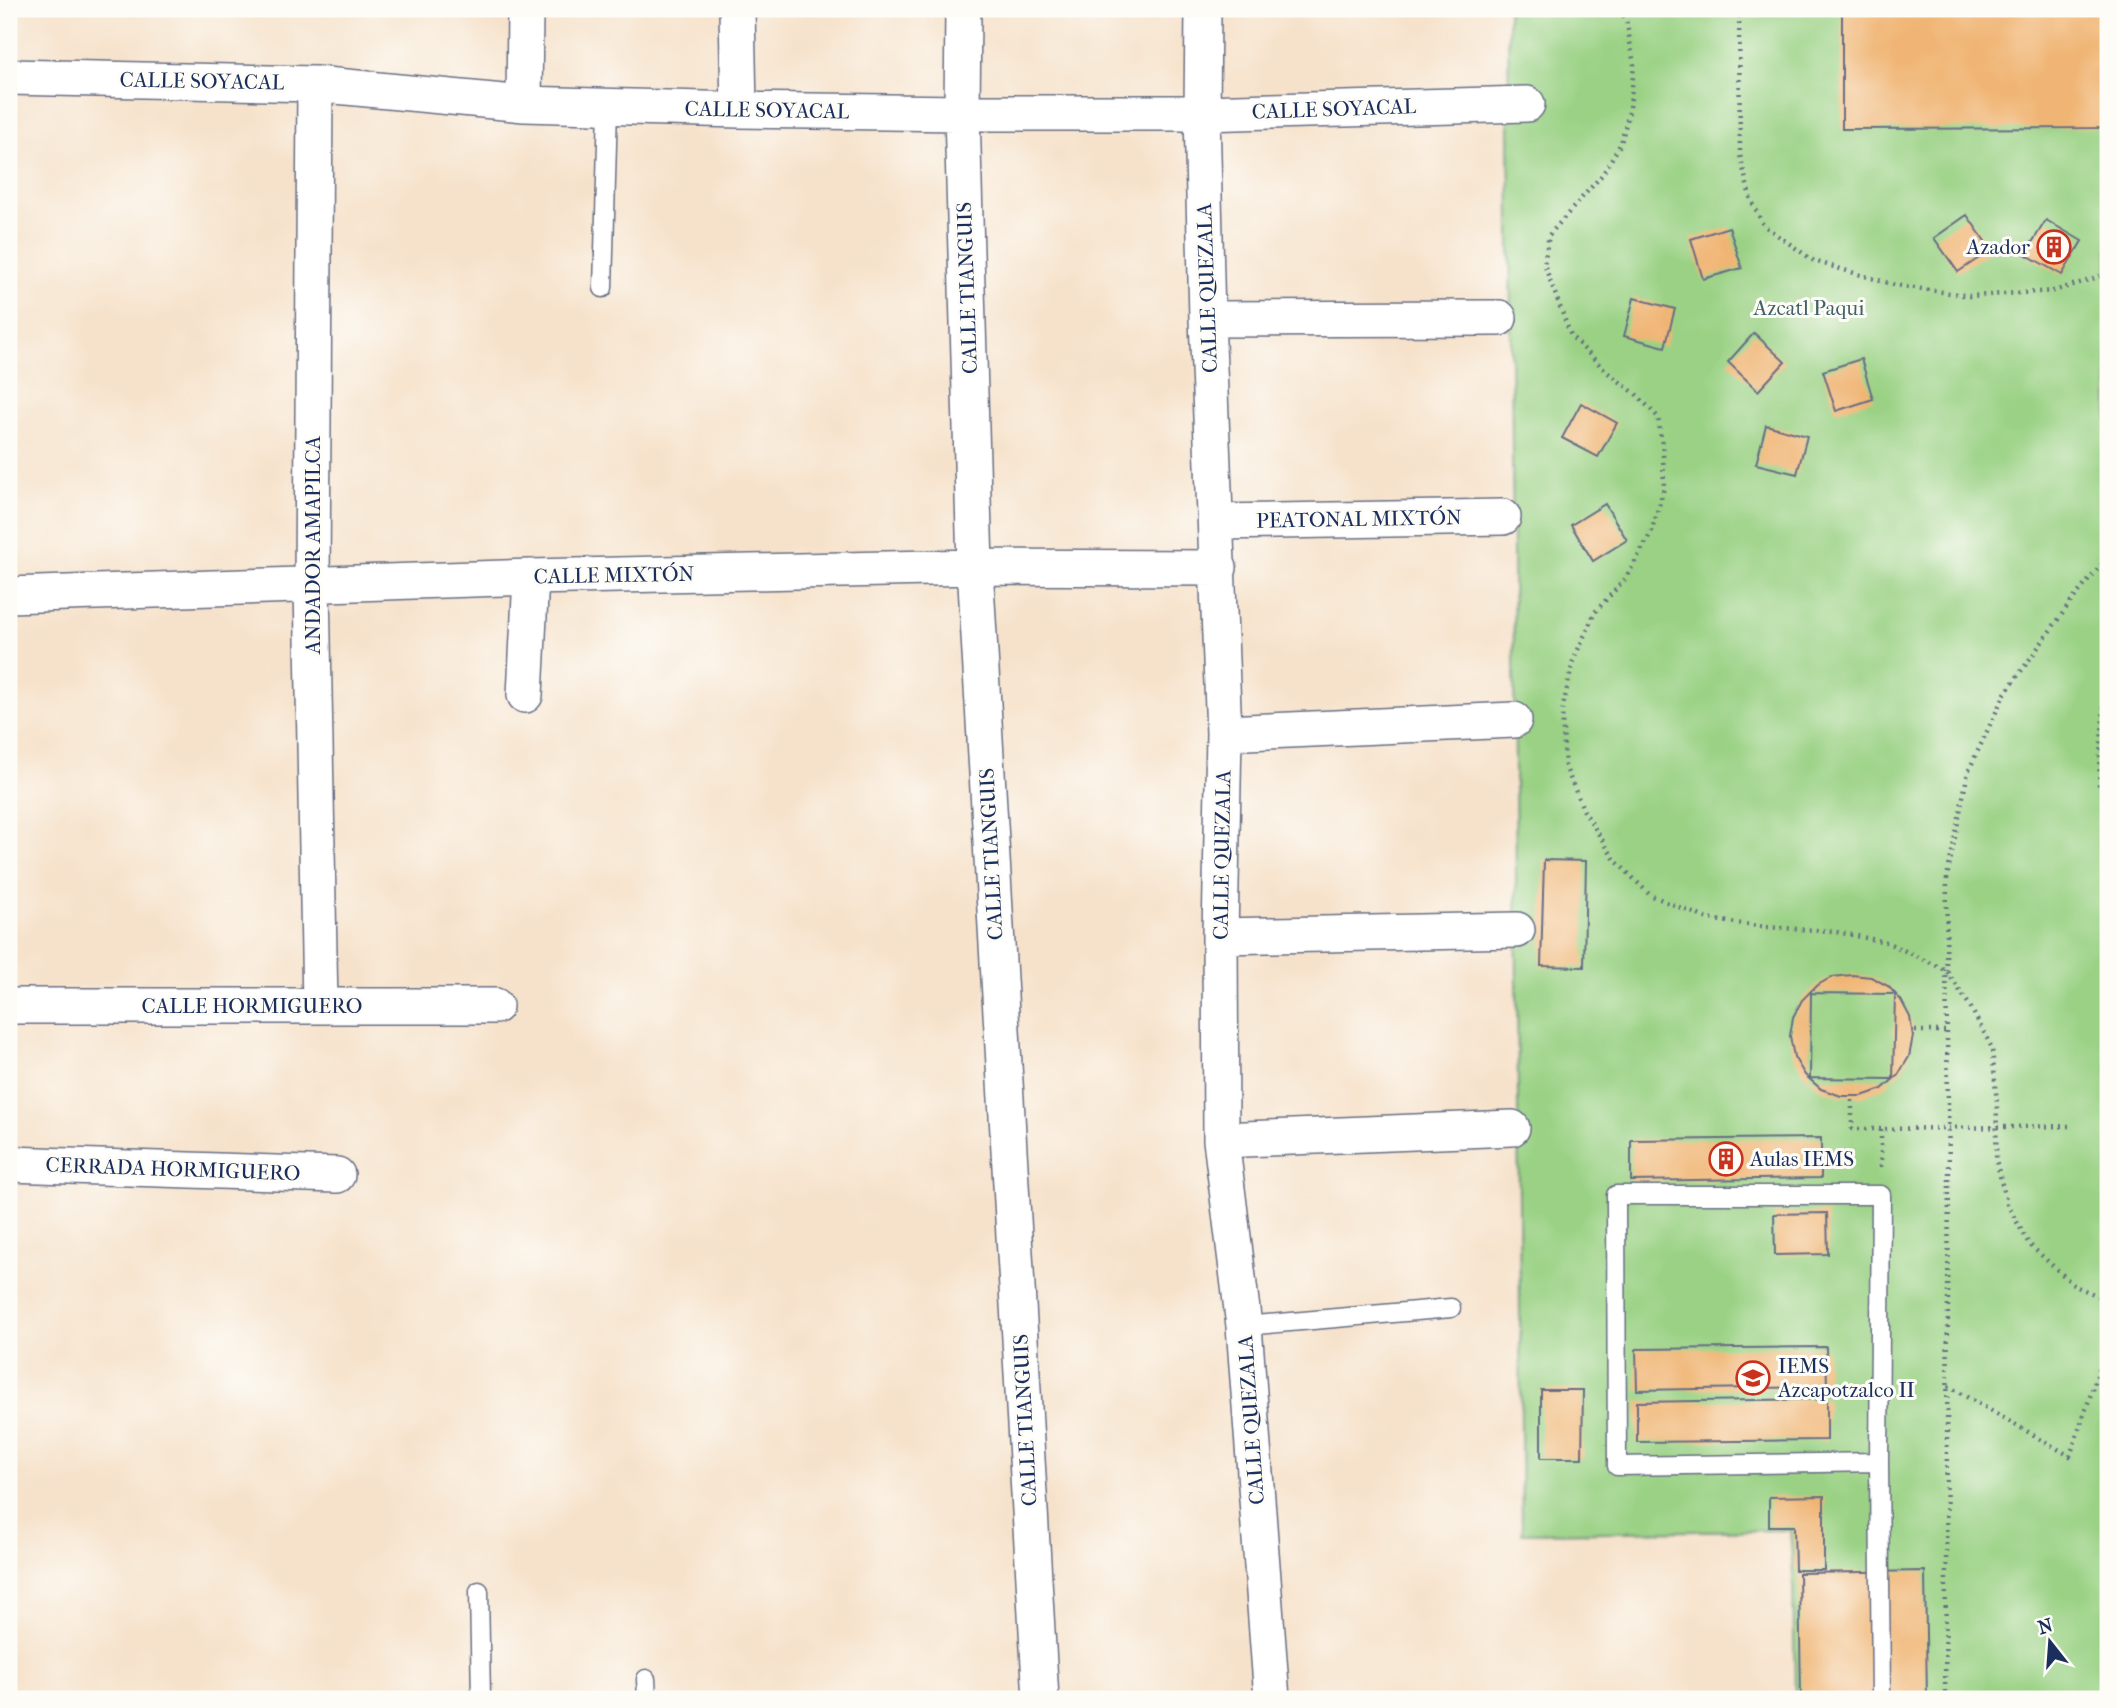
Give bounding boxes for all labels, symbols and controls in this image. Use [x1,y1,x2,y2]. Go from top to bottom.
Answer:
street label: CALLE SOYACAL [119,68,285,94]
street label: CALLE SOYACAL [1251,94,1417,124]
street label: CALLE SOYACAL [684,97,850,123]
street label: CALLE TIANGUIS [952,202,982,374]
street label: CALLE QUEZALA [1192,202,1222,373]
building icon: Azador [2035,228,2073,266]
place label: Azador [1966,235,2030,259]
park label: Azcatl Paqui [1753,296,1864,320]
street label: ANDADOR AMAPILCA [301,435,325,655]
street label: PEATONAL MIXTÓN [1256,504,1462,533]
street label: CALLE MIXTÓN [533,561,695,588]
street label: CALLE TIANGUIS [975,767,1007,941]
street label: CALLE QUEZALA [1209,769,1235,940]
street label: CALLE HORMIGUERO [142,994,362,1018]
building icon: Aulas IEMS [1707,1140,1745,1178]
place label: Aulas IEMS [1749,1147,1854,1171]
street label: CERRADA HORMIGUERO [45,1153,301,1185]
street label: CALLE TIANGUIS [1009,1333,1041,1507]
street label: CALLE QUEZALA [1233,1334,1269,1506]
place label: IEMS Azcapotzalco II [1777,1354,1915,1402]
school or university icon: IEMS Azcapotzalco II [1734,1359,1772,1397]
north arrow [2016,1606,2086,1676]
text: N [2035,1614,2056,1639]

